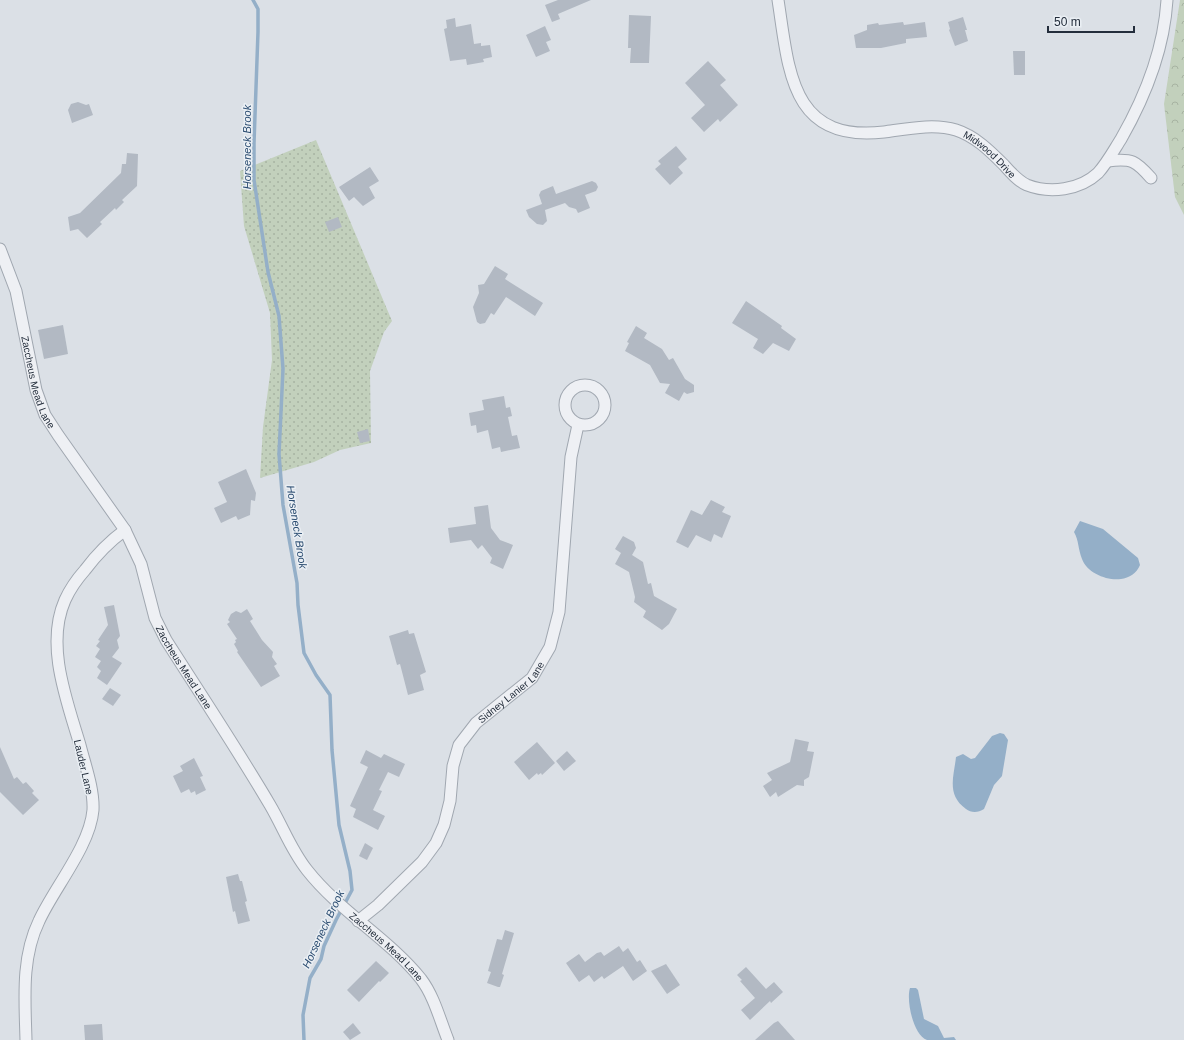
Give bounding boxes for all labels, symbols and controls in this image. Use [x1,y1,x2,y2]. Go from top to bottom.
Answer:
scale bar [1048,8,1134,34]
text: 50 m [1054,15,1081,29]
water label: Horseneck Brook [241,104,253,189]
street label: Midwood Drive [961,129,1018,181]
street label: Zaccheus Mead Lane [19,335,57,431]
water label: Horseneck Brook [284,484,310,570]
street label: Zaccheus Mead Lane [154,624,214,711]
street label: Sidney Lanier Lane [476,659,547,725]
street label: Lauder Lane [72,739,95,796]
water label: Horseneck Brook [300,888,346,970]
street label: Zaccheus Mead Lane [347,910,426,984]

